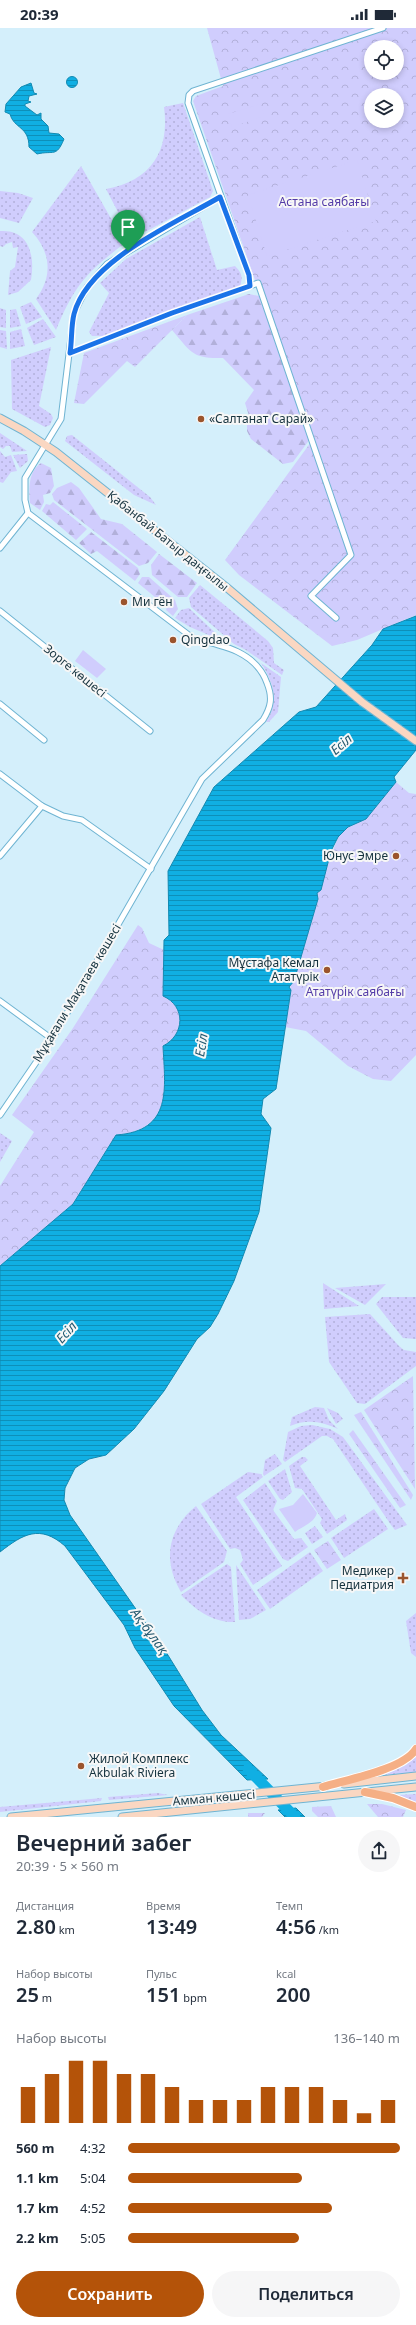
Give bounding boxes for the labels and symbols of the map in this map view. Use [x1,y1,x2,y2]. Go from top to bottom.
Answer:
park label: Астана саябағы [279,193,369,210]
pin [111,210,145,251]
place label: «Салтанат Сарай» [209,410,313,427]
marker: «Салтанат Сарай» [196,414,206,424]
street label: Қабанбай Батыр даңғылы [104,486,233,595]
place label: Ми гён [132,593,173,610]
marker: Ми гён [119,597,129,607]
place label: Qingdao [181,631,230,648]
marker: Qingdao [168,635,178,645]
street label: Зорге көшесі [40,640,110,701]
water label: Есіл [326,729,356,758]
place label: Юнус Эмре [323,847,388,864]
marker: Юнус Эмре [391,851,401,861]
street label: Мұқағали Мақатаев көшесі [28,920,125,1065]
place label: Мұстафа Кемал Ататүрік [228,954,320,985]
marker: Мұстафа Кемал Ататүрік [322,965,332,975]
park label: Ататүрік саябағы [306,983,404,1000]
water label: Есіл [190,1031,212,1058]
water label: Есіл [52,1317,81,1347]
place label: Медикер Педиатрия [330,1562,394,1593]
marker: Медикер Педиатрия [397,1572,409,1584]
water label: Ақ-бұлақ [126,1603,173,1658]
place label: Жилой Комплекс Akbulak Riviera [89,1750,189,1781]
marker: Жилой Комплекс Akbulak Riviera [76,1761,86,1771]
street label: Амман көшесі [172,1785,256,1810]

